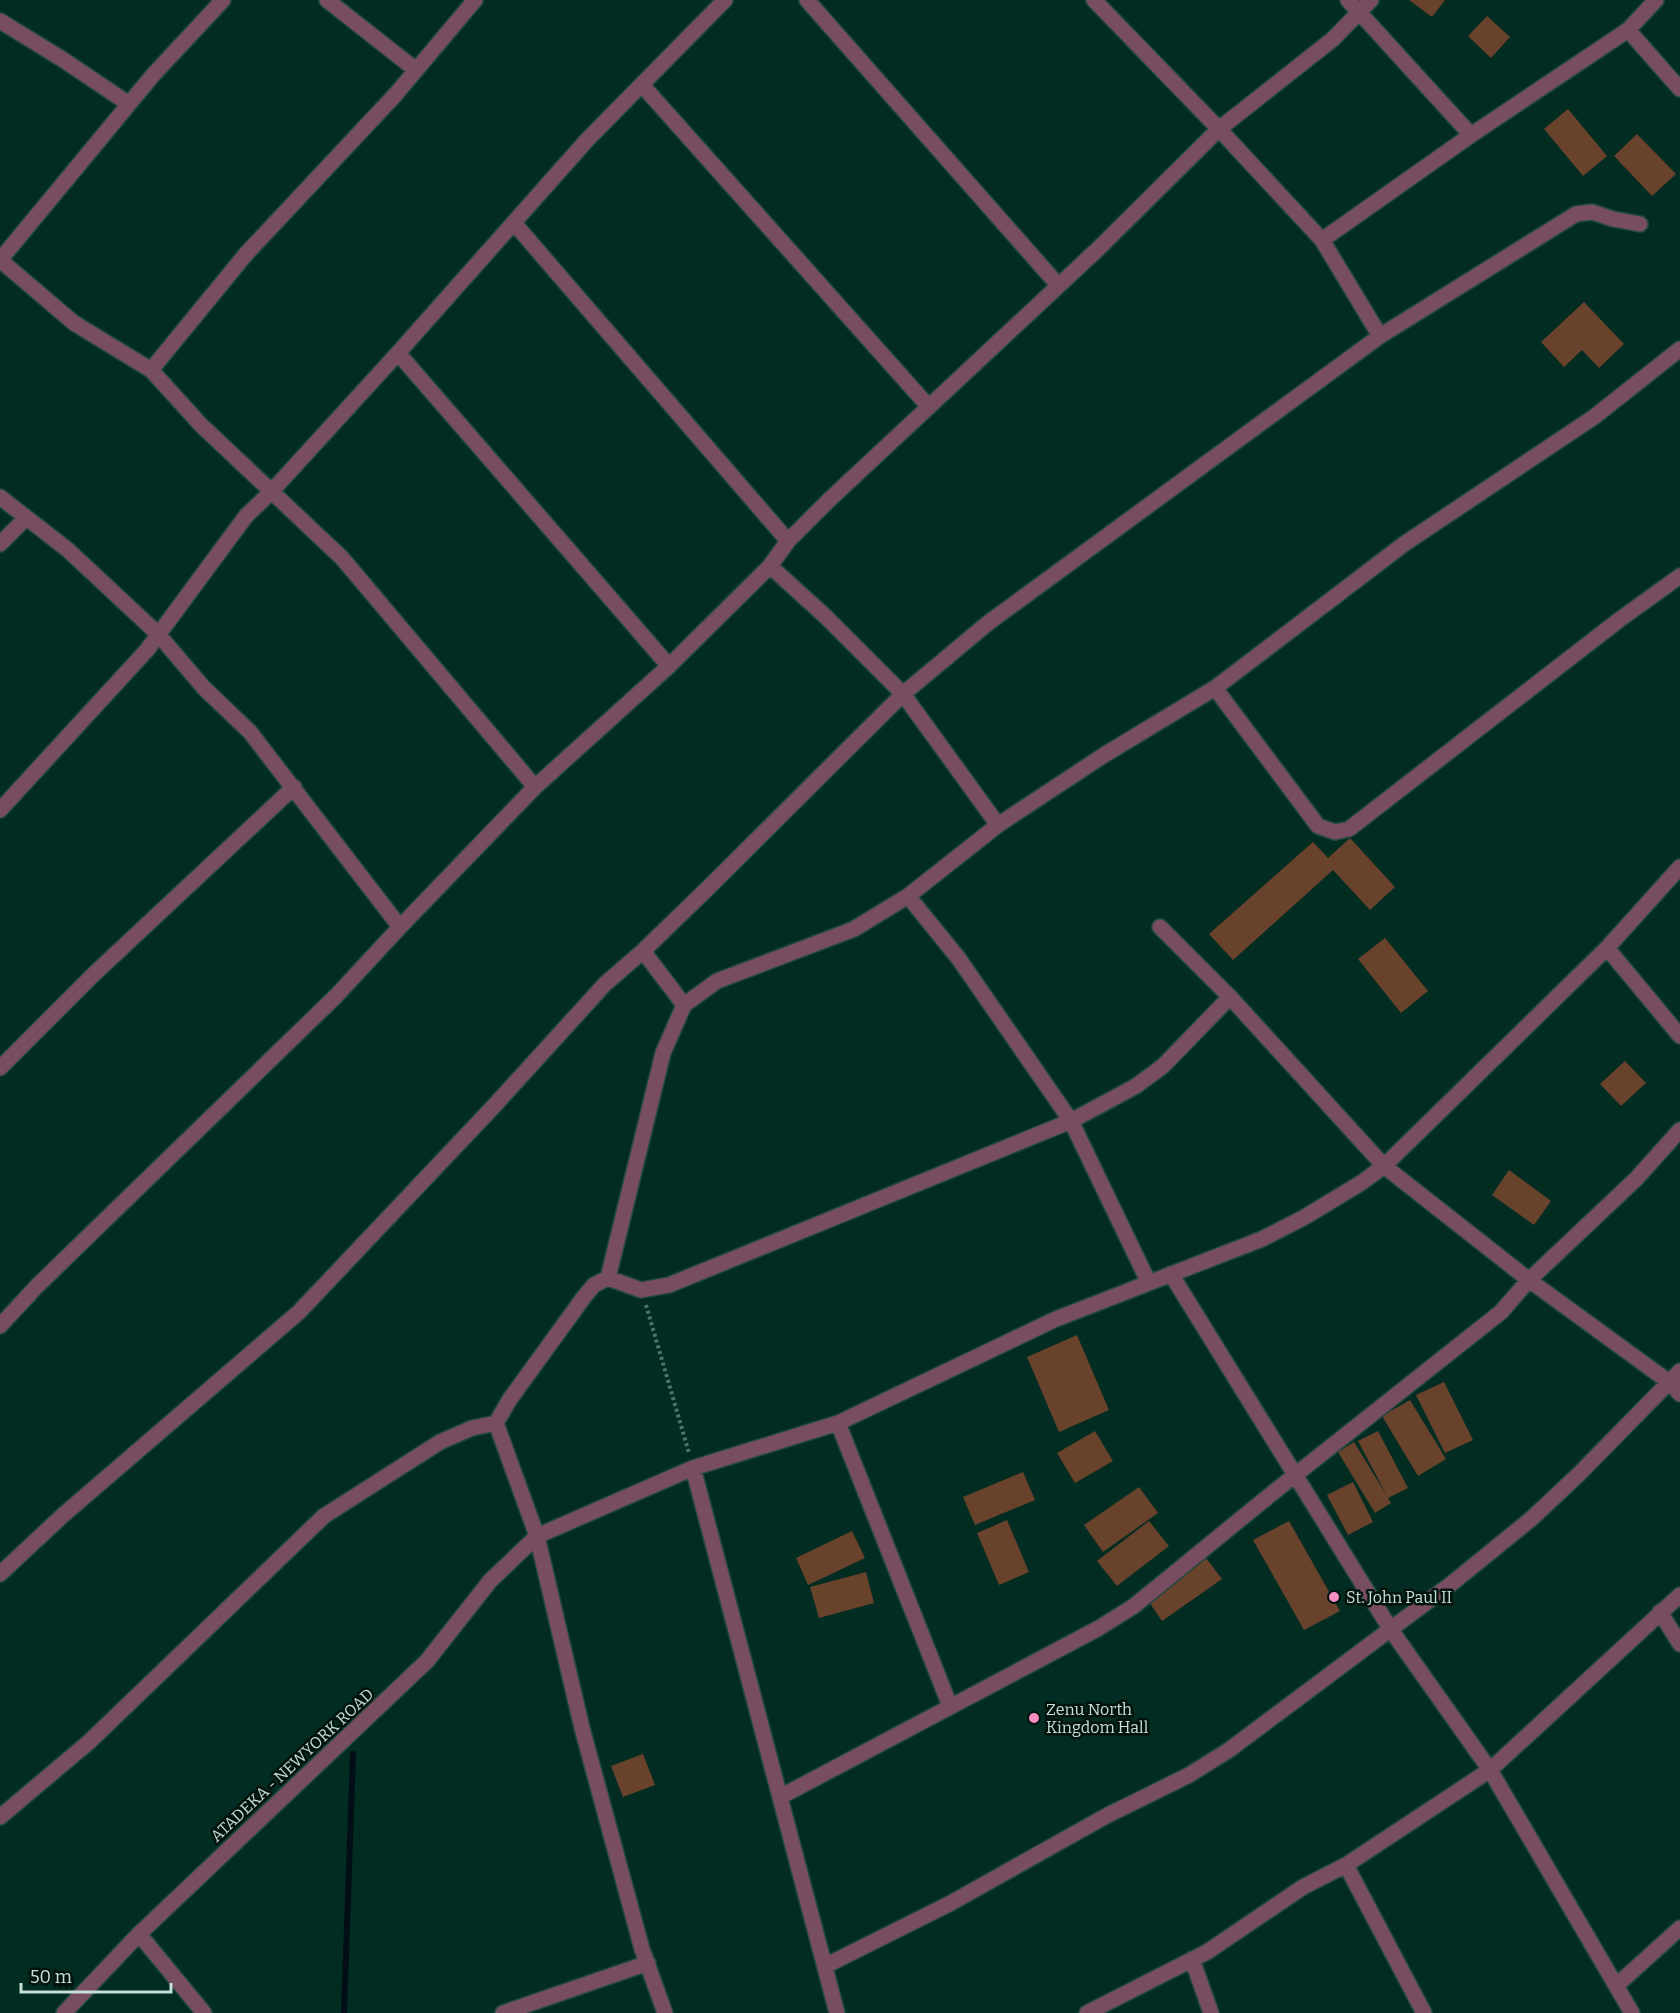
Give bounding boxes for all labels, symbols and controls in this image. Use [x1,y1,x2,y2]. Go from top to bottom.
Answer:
place label: St. John Paul II [1346,1588,1452,1607]
marker: St. John Paul II [1327,1590,1341,1604]
street label: ATADEKA - NEWYORK ROAD [207,1684,377,1846]
place label: Zenu North Kingdom Hall [1046,1700,1149,1737]
marker: Zenu North Kingdom Hall [1027,1711,1041,1725]
scale bar [21,1956,171,1994]
text: 50 m [30,1966,72,1988]

